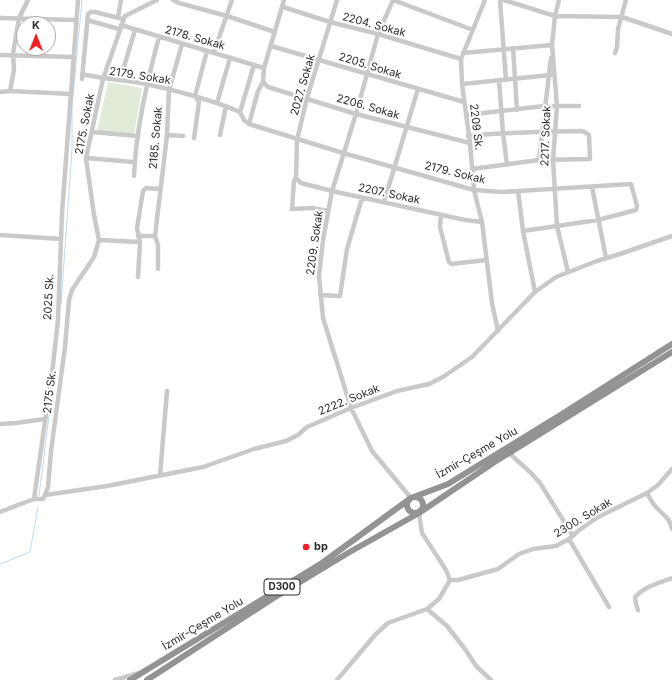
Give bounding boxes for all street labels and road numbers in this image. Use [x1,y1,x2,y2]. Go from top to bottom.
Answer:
street label: 2204. Sokak [341,10,407,40]
street label: 2178. Sokak [163,23,227,53]
street label: 2205. Sokak [337,50,403,82]
street label: 2027. Sokak [288,53,318,117]
street label: 2179. Sokak [108,65,172,87]
street label: 2175. Sokak [73,92,97,156]
street label: 2206. Sokak [335,92,401,122]
street label: 2209 Sk. [467,103,485,151]
street label: 2217. Sokak [538,105,554,167]
street label: 2185. Sokak [147,106,165,170]
street label: 2179. Sokak [423,159,487,187]
street label: 2207. Sokak [357,181,421,207]
street label: 2209. Sokak [304,210,326,276]
street label: 2025 Sk. [41,273,57,321]
street label: 2175 Sk. [41,370,59,414]
street label: 2222. Sokak [316,382,382,418]
street label: İzmir-Çeşme Yolu [434,424,520,482]
street label: 2300. Sokak [552,496,614,540]
road number: D300 [264,579,300,595]
street label: İzmir-Çeşme Yolu [160,595,246,653]

